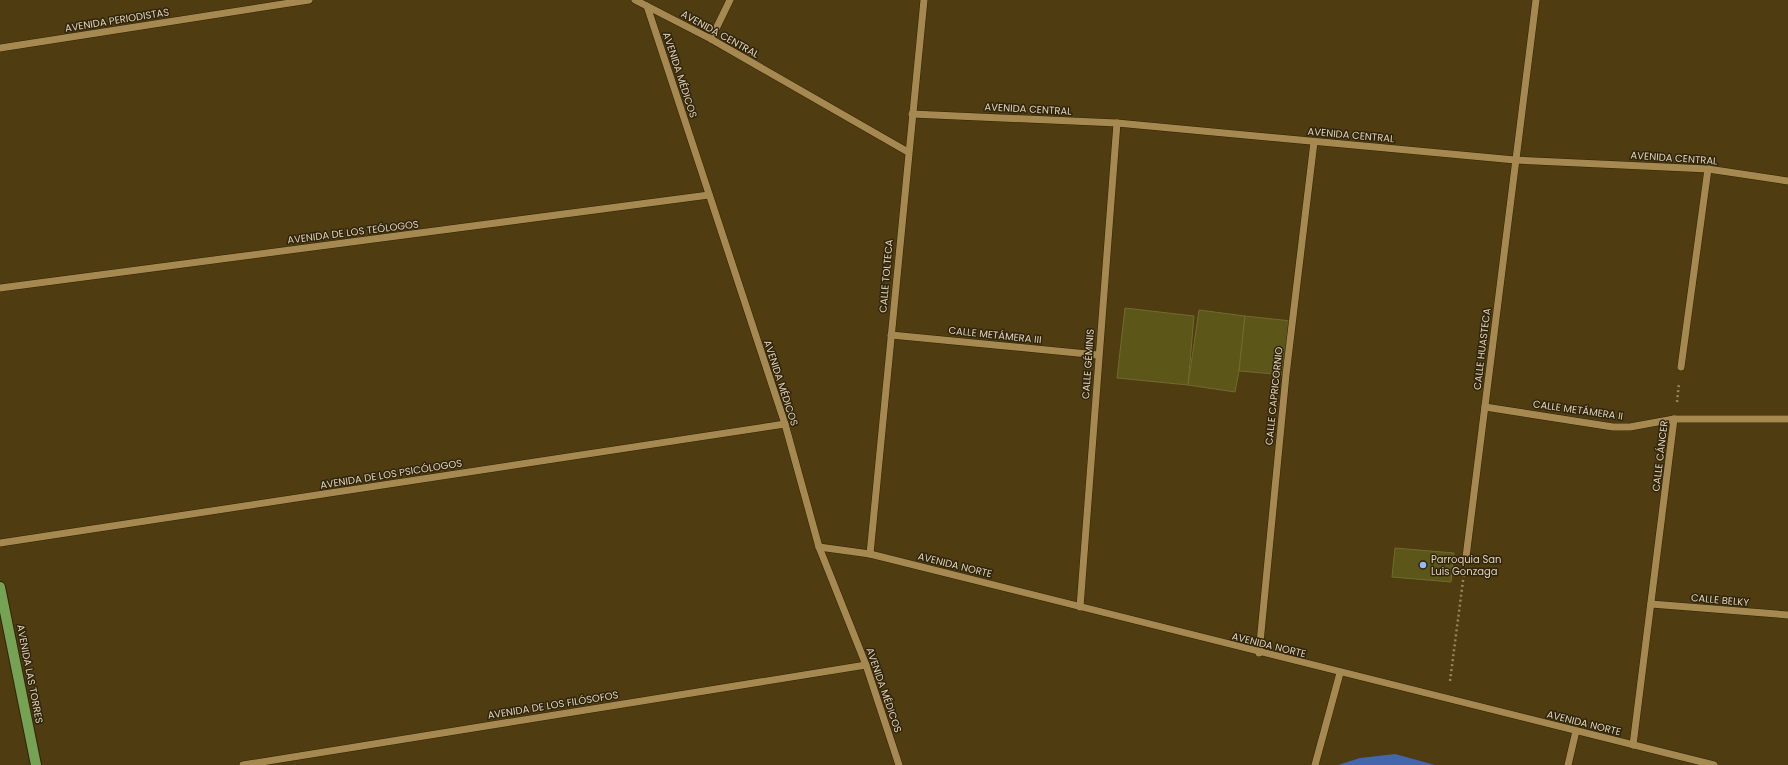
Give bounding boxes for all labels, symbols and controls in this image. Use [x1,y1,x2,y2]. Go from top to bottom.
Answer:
street label: AVENIDA PERIODISTAS [64,4,170,36]
street label: AVENIDA CENTRAL [678,6,762,62]
street label: AVENIDA MÉDICOS [659,30,701,120]
street label: AVENIDA CENTRAL [984,99,1073,119]
street label: AVENIDA CENTRAL [1307,124,1396,146]
street label: AVENIDA CENTRAL [1630,147,1719,169]
street label: AVENIDA DE LOS TEÓLOGOS [286,216,420,248]
street label: CALLE TOLTECA [875,238,897,313]
street label: CALLE HUASTECA [1470,307,1494,391]
street label: CALLE METÁMERA III [948,323,1042,347]
street label: CALLE GÉMINIS [1078,328,1098,400]
street label: AVENIDA MÉDICOS [760,338,802,428]
street label: CALLE CAPRICORNIO [1261,346,1287,446]
street label: CALLE METÁMERA II [1532,396,1624,424]
street label: CALLE CÁNCER [1648,420,1672,492]
street label: AVENIDA DE LOS PSICÓLOGOS [319,455,463,493]
street label: AVENIDA NORTE [916,549,994,581]
place label: Parroquia San Luis Gonzaga [1431,552,1502,579]
marker: Parroquia San Luis Gonzaga [1418,560,1428,570]
street label: CALLE BELKY [1690,590,1750,610]
street label: AVENIDA LAS TORRES [13,623,47,725]
street label: AVENIDA NORTE [1230,629,1308,661]
street label: AVENIDA MÉDICOS [862,645,906,735]
street label: AVENIDA DE LOS FILÓSOFOS [486,687,620,723]
street label: AVENIDA NORTE [1545,707,1623,739]

